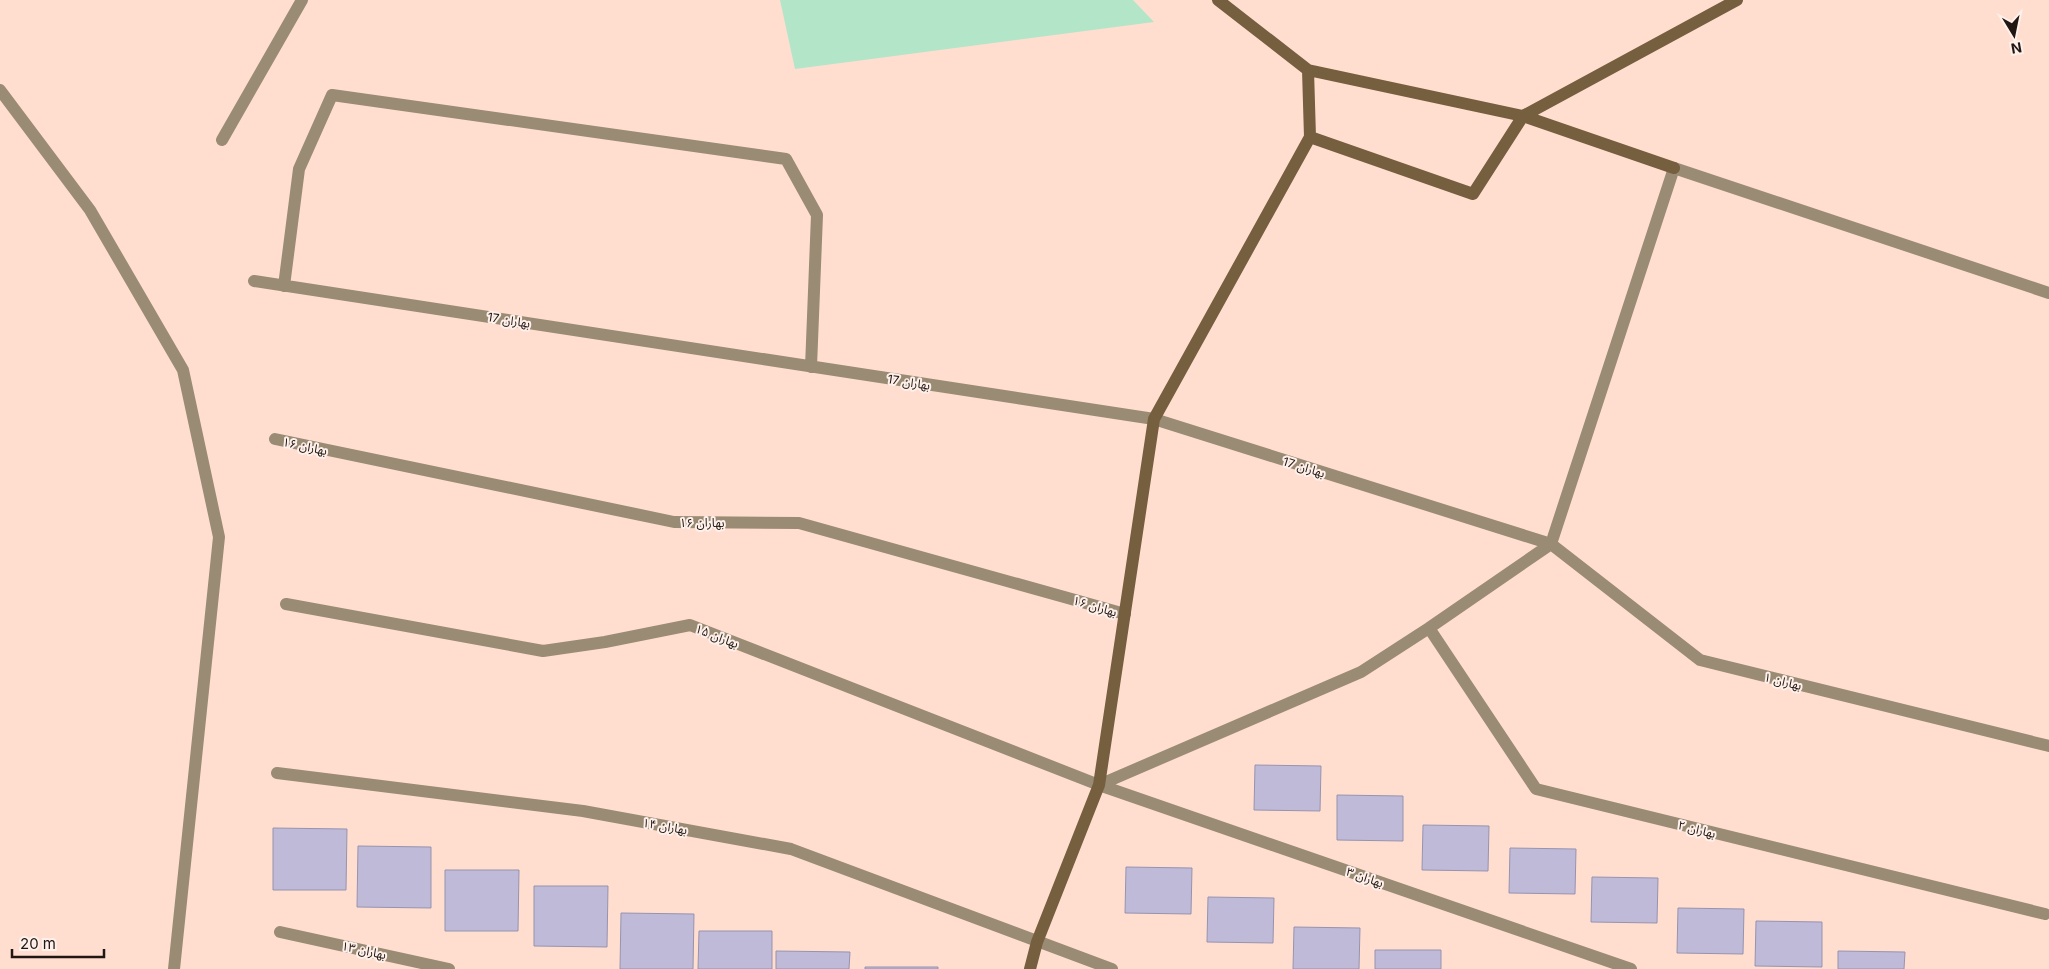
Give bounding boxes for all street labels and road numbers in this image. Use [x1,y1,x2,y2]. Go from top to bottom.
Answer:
street label: بهاران 17 [487,309,531,331]
street label: بهاران 17 [887,371,931,393]
street label: بهاران ۱۶ [281,434,329,458]
street label: بهاران 17 [1281,454,1327,480]
street label: بهاران ۱۶ [679,515,725,530]
street label: بهاران ۱۶ [1071,593,1119,619]
street label: بهاران ۱۵ [693,621,741,651]
street label: بهاران ۱ [1763,669,1803,693]
street label: بهاران ۱۴ [641,815,689,837]
street label: بهاران ۲ [1677,817,1717,841]
street label: بهاران ۳ [1344,864,1386,890]
street label: بهاران ۱۳ [340,938,388,962]

